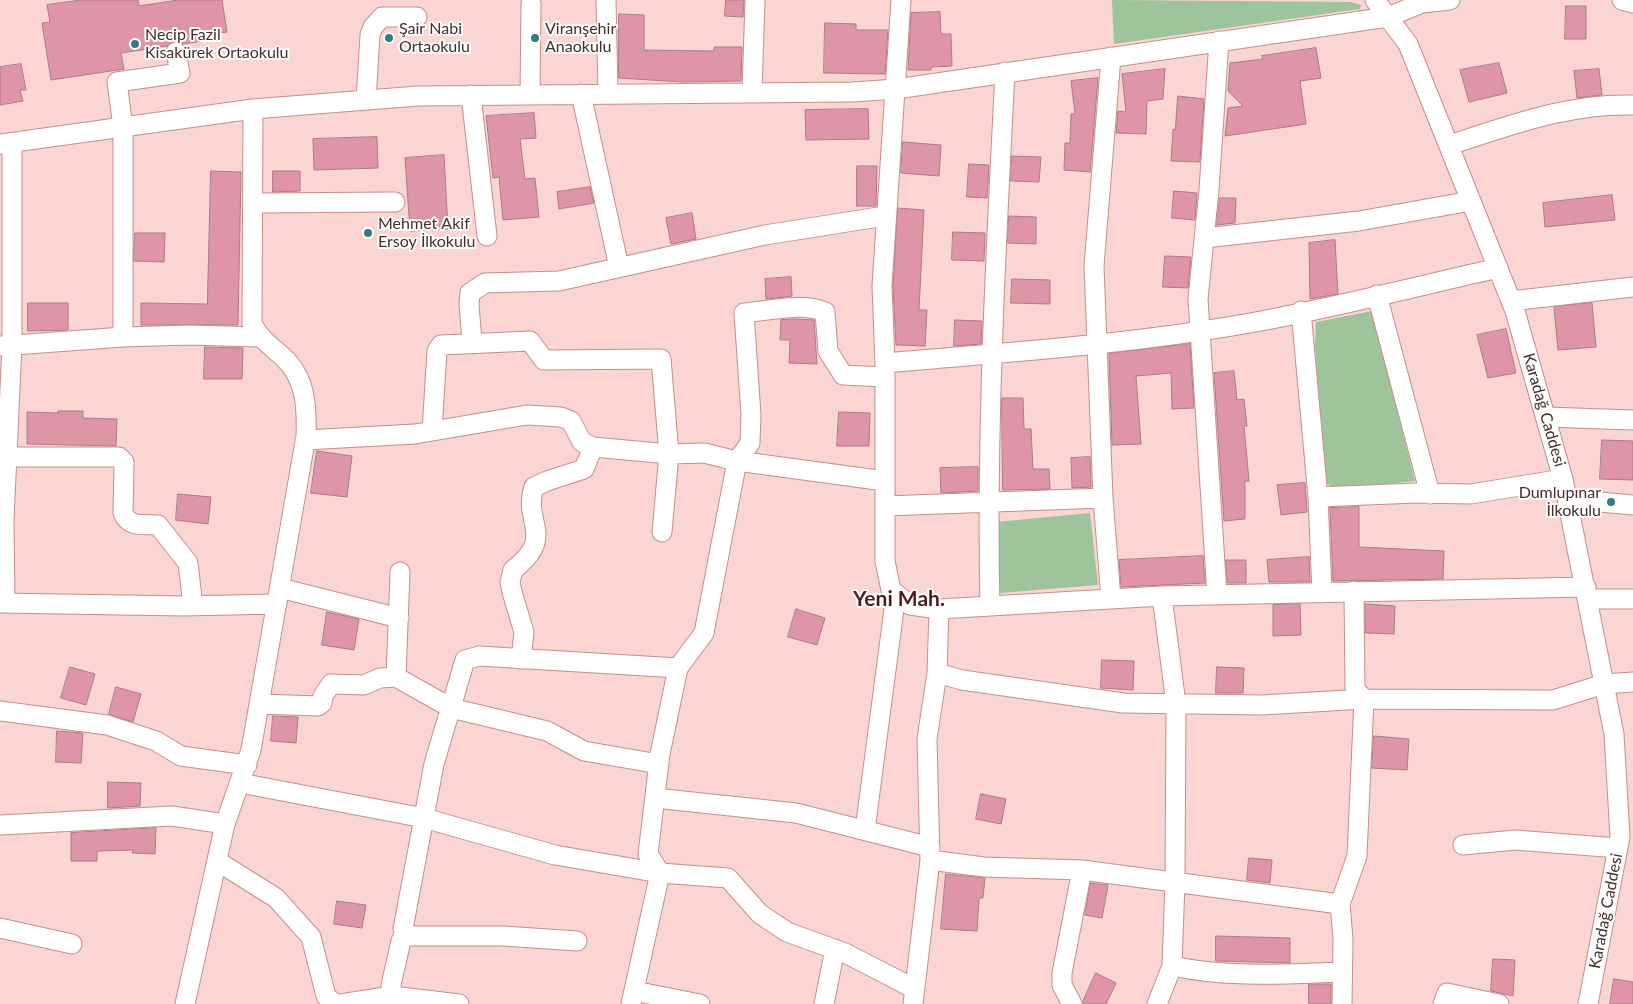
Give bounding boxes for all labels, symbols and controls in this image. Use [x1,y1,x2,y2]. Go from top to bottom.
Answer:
place label: Şair Nabi Ortaokulu [399,19,470,57]
place label: Viranşehir Anaokulu [545,19,616,57]
place label: Necip Fazil Kisakürek Ortaokulu [145,25,289,63]
marker: Şair Nabi Ortaokulu [383,32,395,44]
marker: Viranşehir Anaokulu [529,32,541,44]
marker: Necip Fazil Kisakürek Ortaokulu [129,38,141,50]
place label: Mehmet Akif Ersoy İlkokulu [378,214,476,252]
marker: Mehmet Akif Ersoy İlkokulu [362,227,374,239]
street label: Karadağ Caddesi [1519,351,1569,469]
place label: Dumlupınar İlkokulu [1519,483,1601,521]
marker: Dumlupınar İlkokulu [1605,496,1617,508]
district label: Yeni Mah. [853,586,945,612]
street label: Karadağ Caddesi [1585,852,1627,970]

